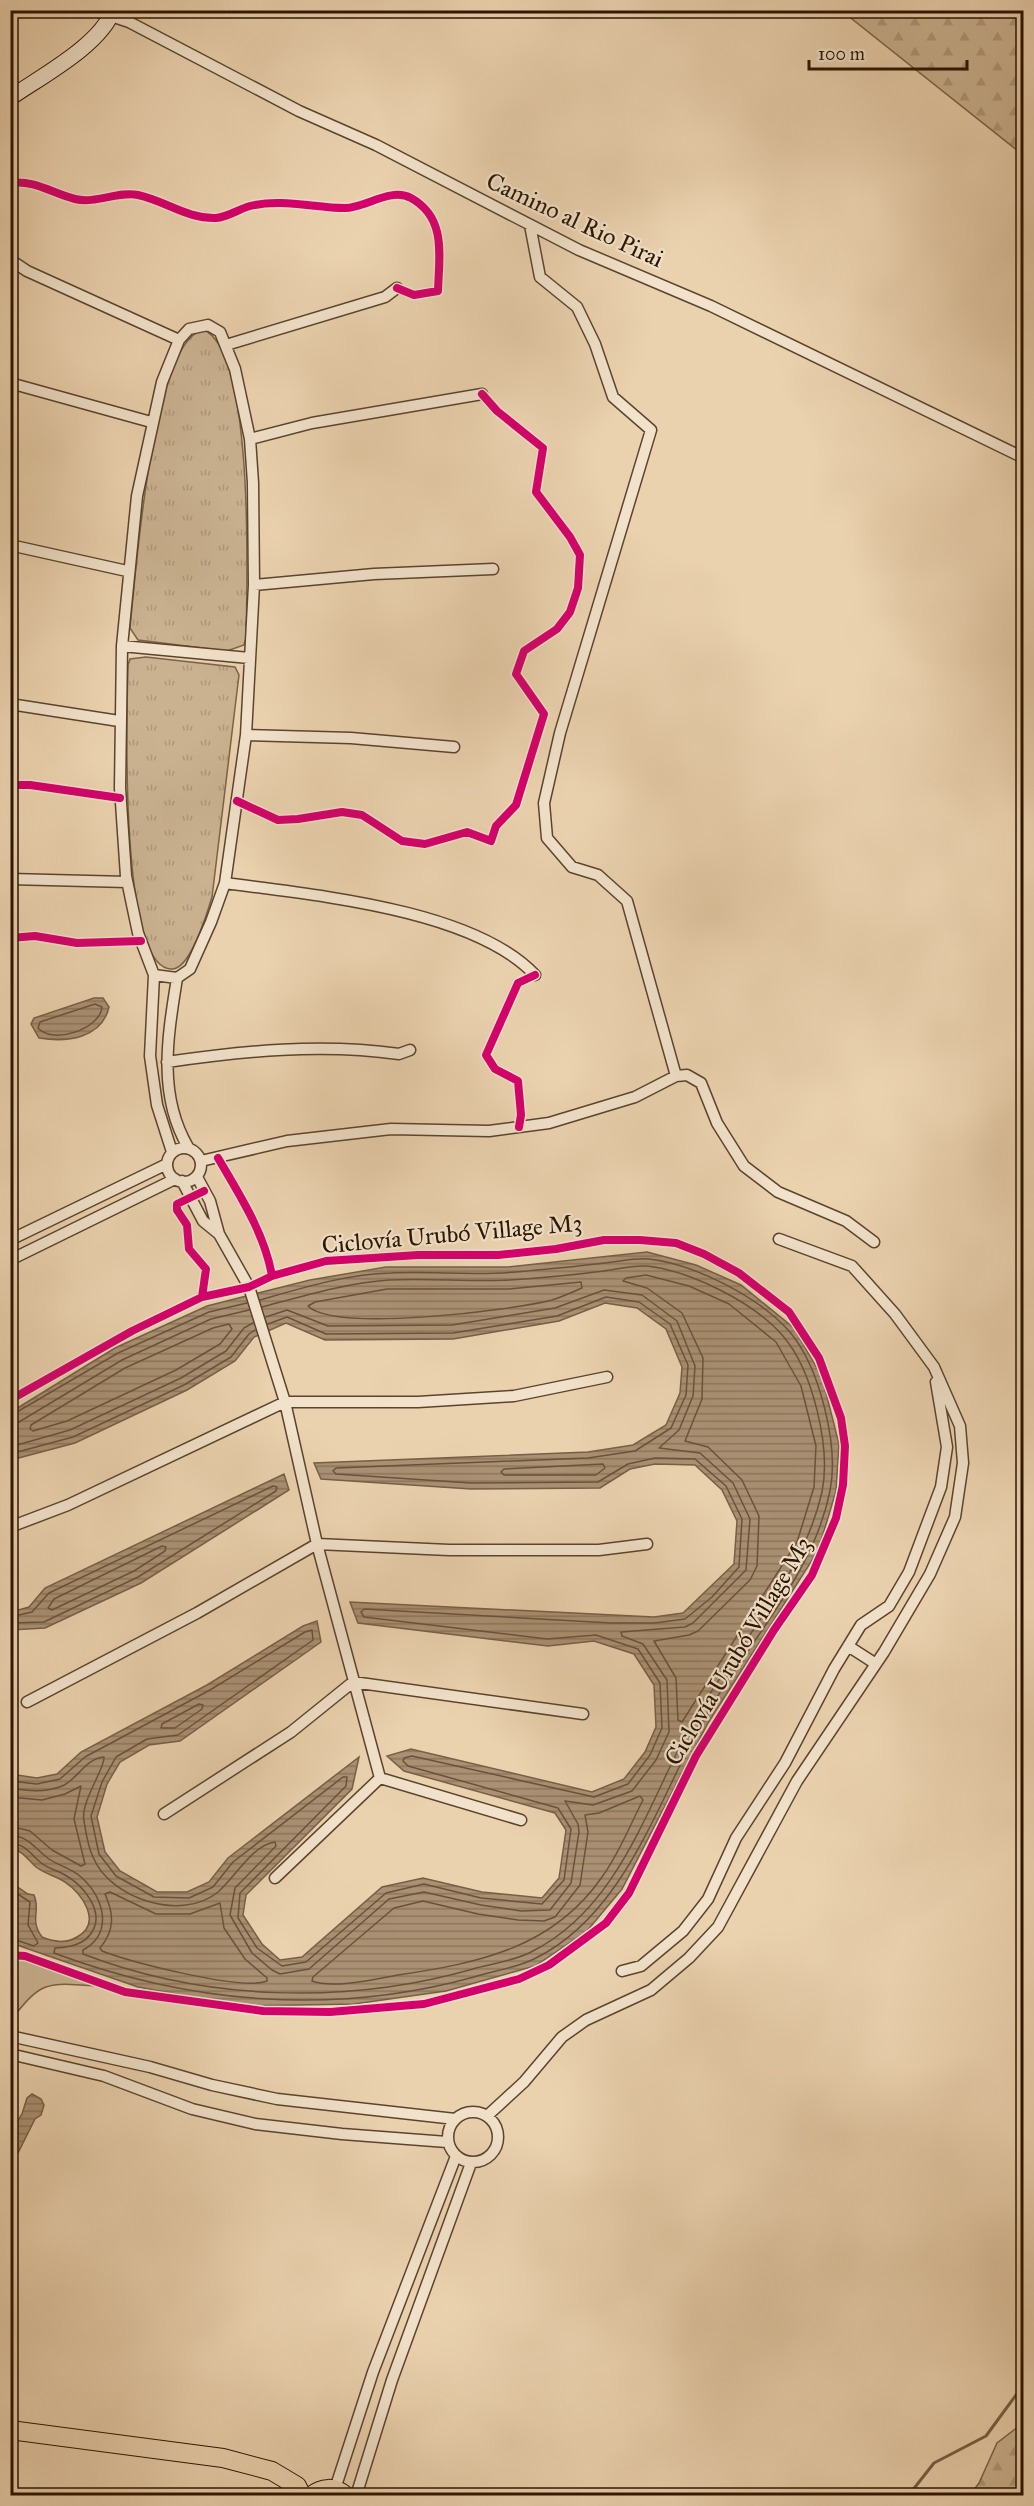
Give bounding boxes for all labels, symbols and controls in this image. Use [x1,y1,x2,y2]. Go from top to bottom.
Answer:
scale bar [809,33,966,71]
text: 100 m [818,43,865,65]
street label: Camino al Rio Pirai [481,166,669,274]
street label: Ciclovía Urubó Village M3 [320,1208,584,1260]
street label: Ciclovía Urubó Village M3 [658,1531,818,1771]

